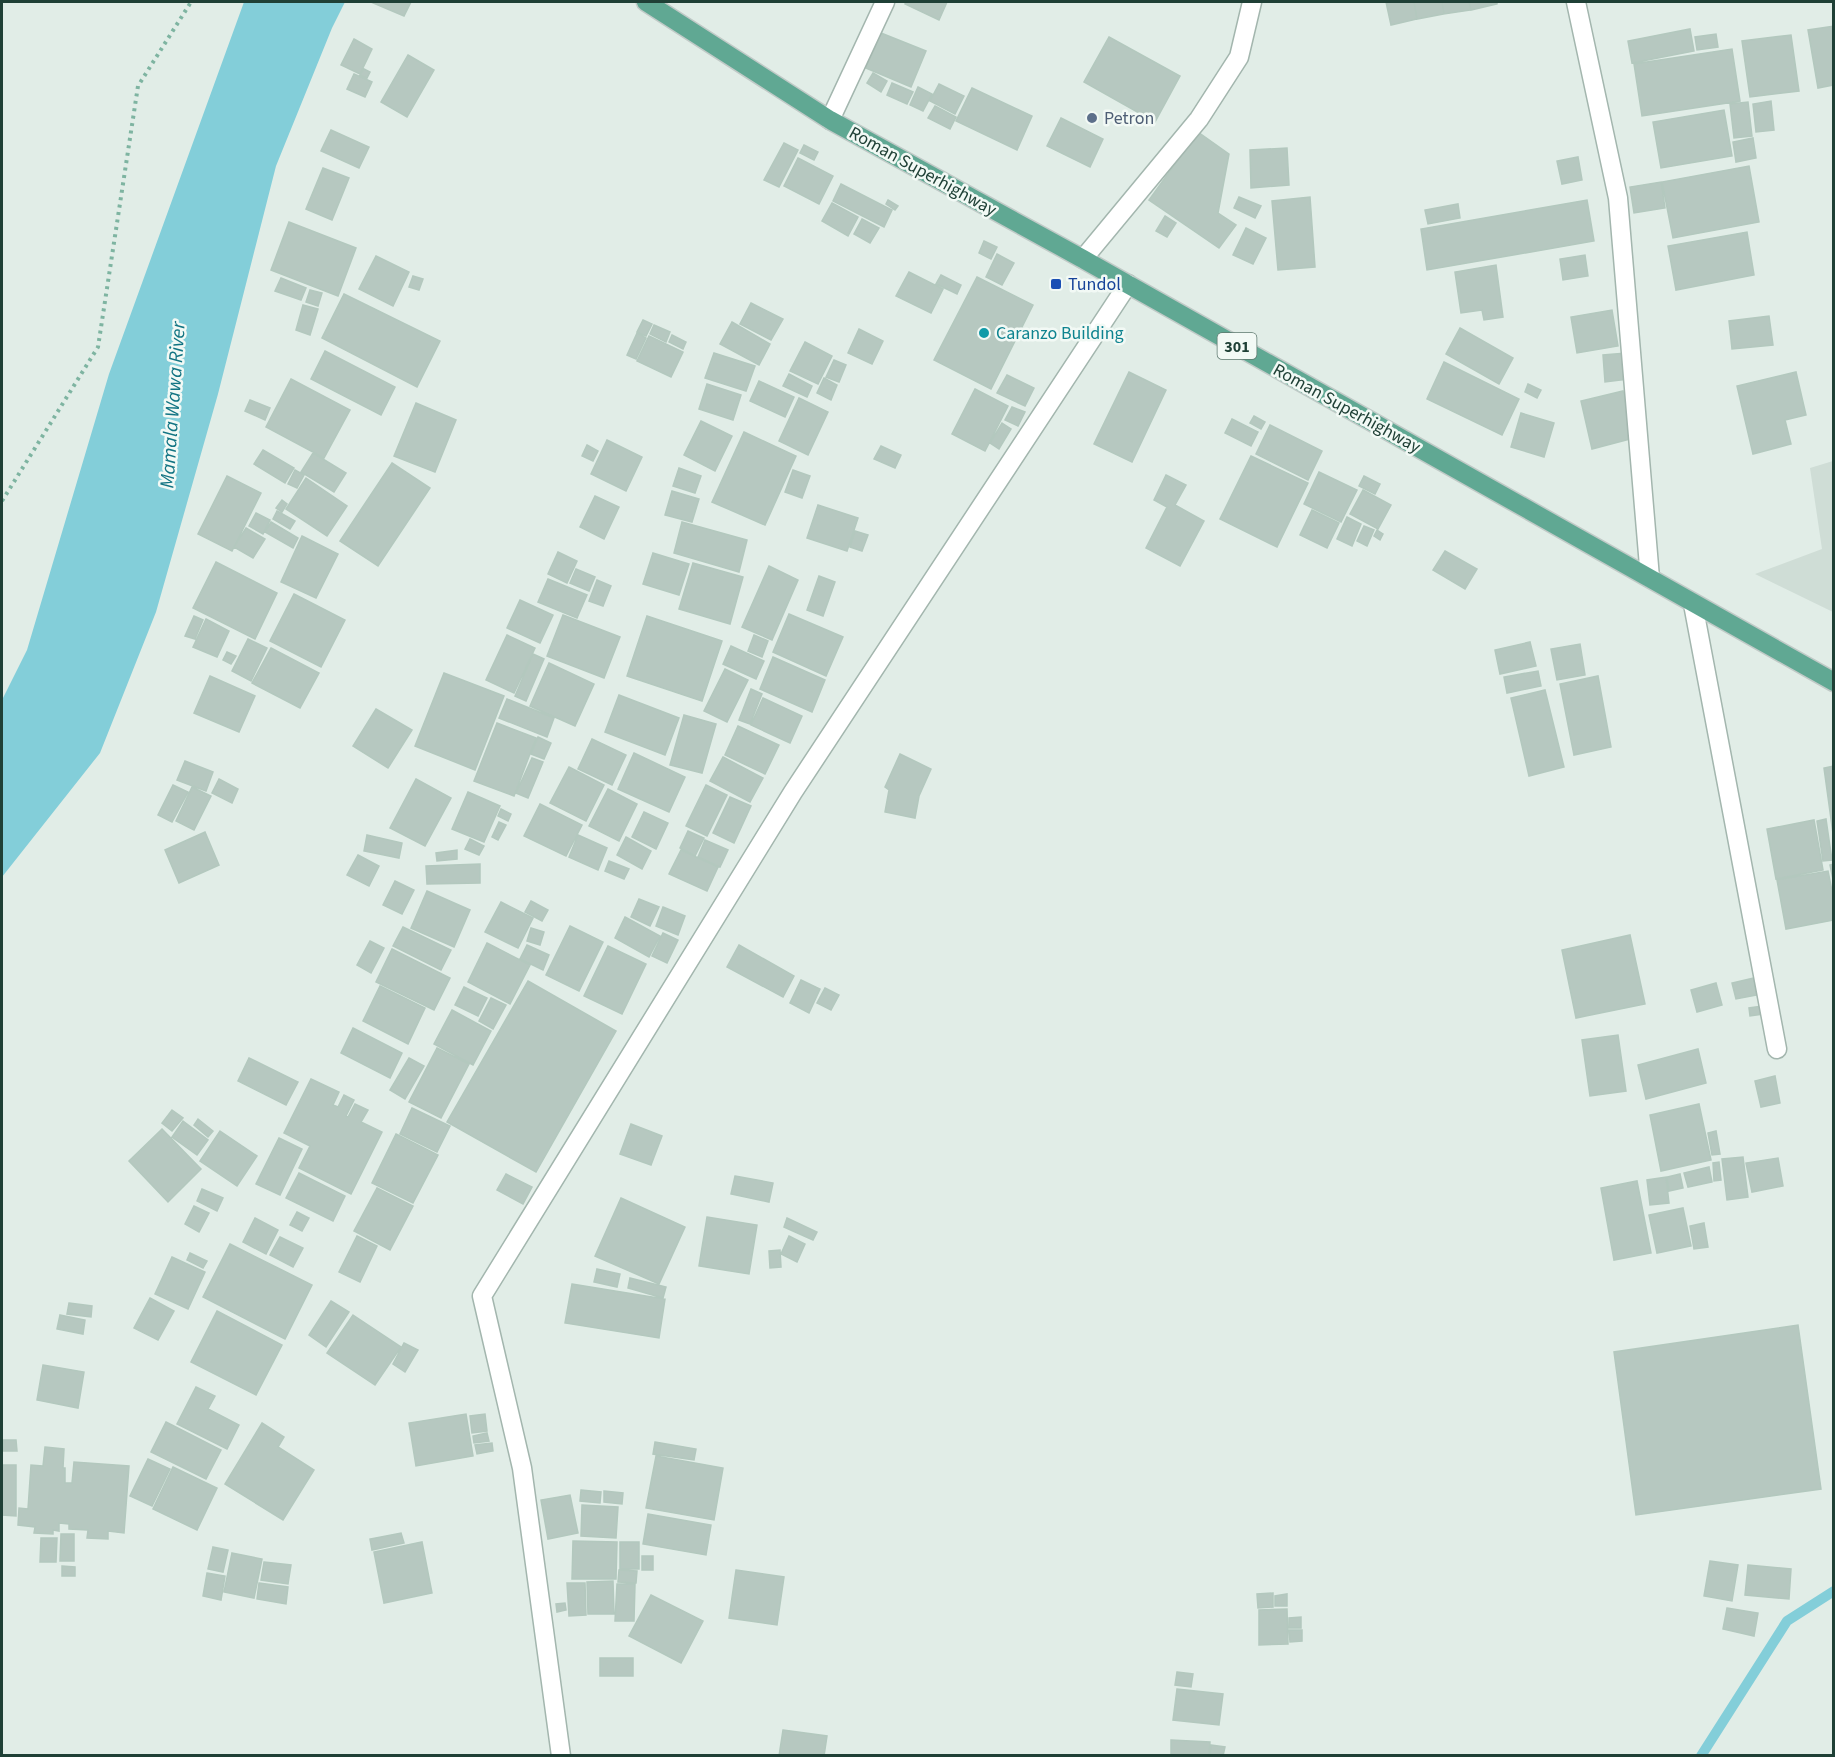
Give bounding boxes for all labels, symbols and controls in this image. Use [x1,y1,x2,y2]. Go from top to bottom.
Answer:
place label: Petron [1104,106,1154,131]
marker: Petron [1085,111,1099,125]
street label: Roman Superhighway [844,120,1002,223]
place label: Tundol [1068,272,1121,297]
marker: Tundol [1049,277,1063,291]
water label: Mamala Wawa River [153,320,193,489]
place label: Caranzo Building [996,321,1124,346]
marker: Caranzo Building [977,326,991,340]
road number: 301 [1218,333,1256,359]
street label: Roman Superhighway [1268,357,1426,460]

